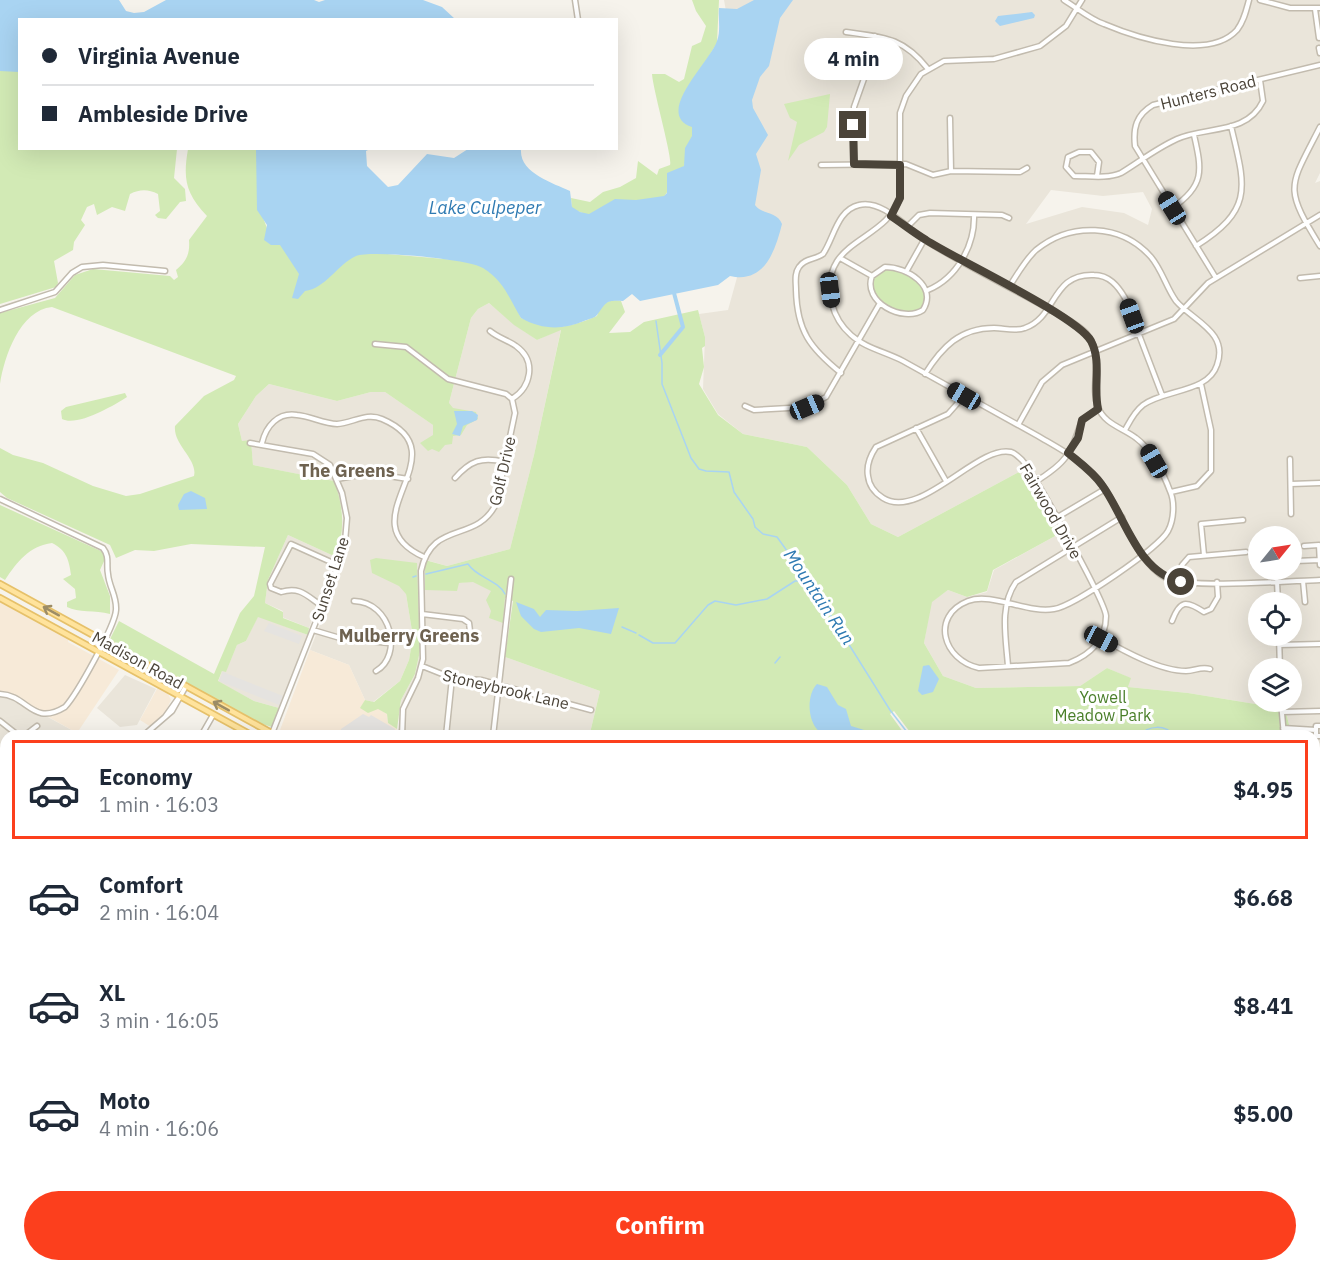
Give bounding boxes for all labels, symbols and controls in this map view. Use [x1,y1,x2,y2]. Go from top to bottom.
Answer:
callout: 4 min [804,38,902,80]
text: Virginia Avenue [78,41,240,70]
text: 4 min [827,45,880,72]
street label: Hunters Road [1158,70,1258,114]
text: Ambleside Drive [78,99,248,128]
route end [839,111,866,138]
car [1155,188,1189,228]
water label: Lake Culpeper [429,196,542,219]
car [819,271,841,309]
car [1117,296,1147,336]
car [944,379,984,413]
car [787,392,827,422]
street label: Golf Drive [484,434,520,508]
car [1137,441,1171,481]
district label: The Greens [299,459,395,482]
street label: Fairwood Drive [1016,460,1087,563]
north arrow [1248,526,1302,580]
map controls [1248,526,1302,712]
street label: Sunset Lane [307,534,353,624]
water label: Mountain Run [779,544,860,649]
route start [1167,568,1194,595]
button: locate [1248,592,1302,646]
one-way arrow [42,605,59,617]
car [1081,623,1121,655]
district label: Mulberry Greens [339,624,479,647]
street label: Madison Road [89,627,187,693]
button: layers [1248,658,1302,712]
street label: Stoneybrook Lane [441,665,571,713]
park label: Yowell Meadow Park [1055,687,1152,725]
one-way arrow [213,699,230,711]
text: Economy [99,762,193,791]
icon: car [27,763,81,817]
text: $4.95 [1233,775,1293,804]
text: 1 min · 16:03 [99,791,219,818]
text: Comfort [99,870,183,899]
icon: car [27,871,81,925]
text: $6.68 [1233,883,1293,912]
text: 2 min · 16:04 [99,899,219,926]
text: XL [99,978,125,1007]
icon: car [27,979,81,1033]
text: $8.41 [1233,991,1293,1020]
text: 3 min · 16:05 [99,1007,219,1034]
text: Moto [99,1086,150,1115]
icon: car [27,1087,81,1141]
text: $5.00 [1233,1099,1293,1128]
text: 4 min · 16:06 [99,1115,219,1142]
button: Confirm [24,1191,1296,1260]

